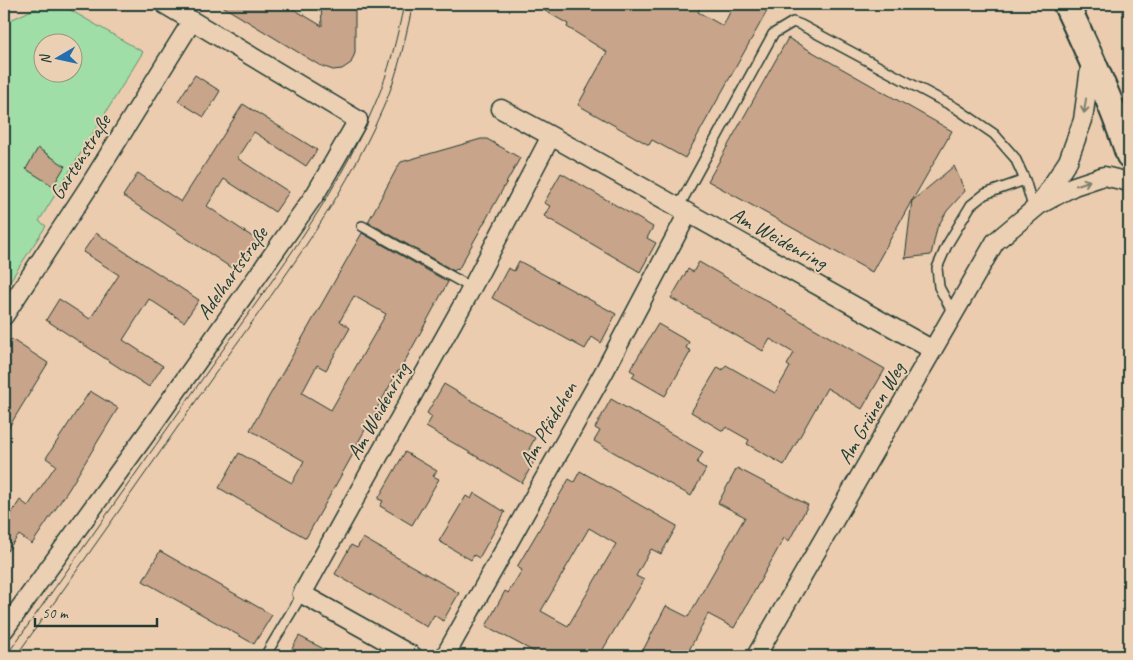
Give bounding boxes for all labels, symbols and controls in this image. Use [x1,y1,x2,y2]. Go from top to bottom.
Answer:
north arrow [32,32,82,82]
text: N [36,52,55,66]
one-way arrow [1080,97,1090,113]
street label: Gartenstraße [44,108,118,204]
one-way arrow [1074,178,1090,187]
street label: Am Weidenring [726,201,833,276]
street label: Adelhartstraße [191,220,275,324]
street label: Am Grünen Weg [831,356,911,468]
street label: Am Weidenring [341,357,416,464]
street label: Am Pfädchen [513,376,583,471]
scale bar [35,595,158,627]
text: 50 m [42,604,69,623]

